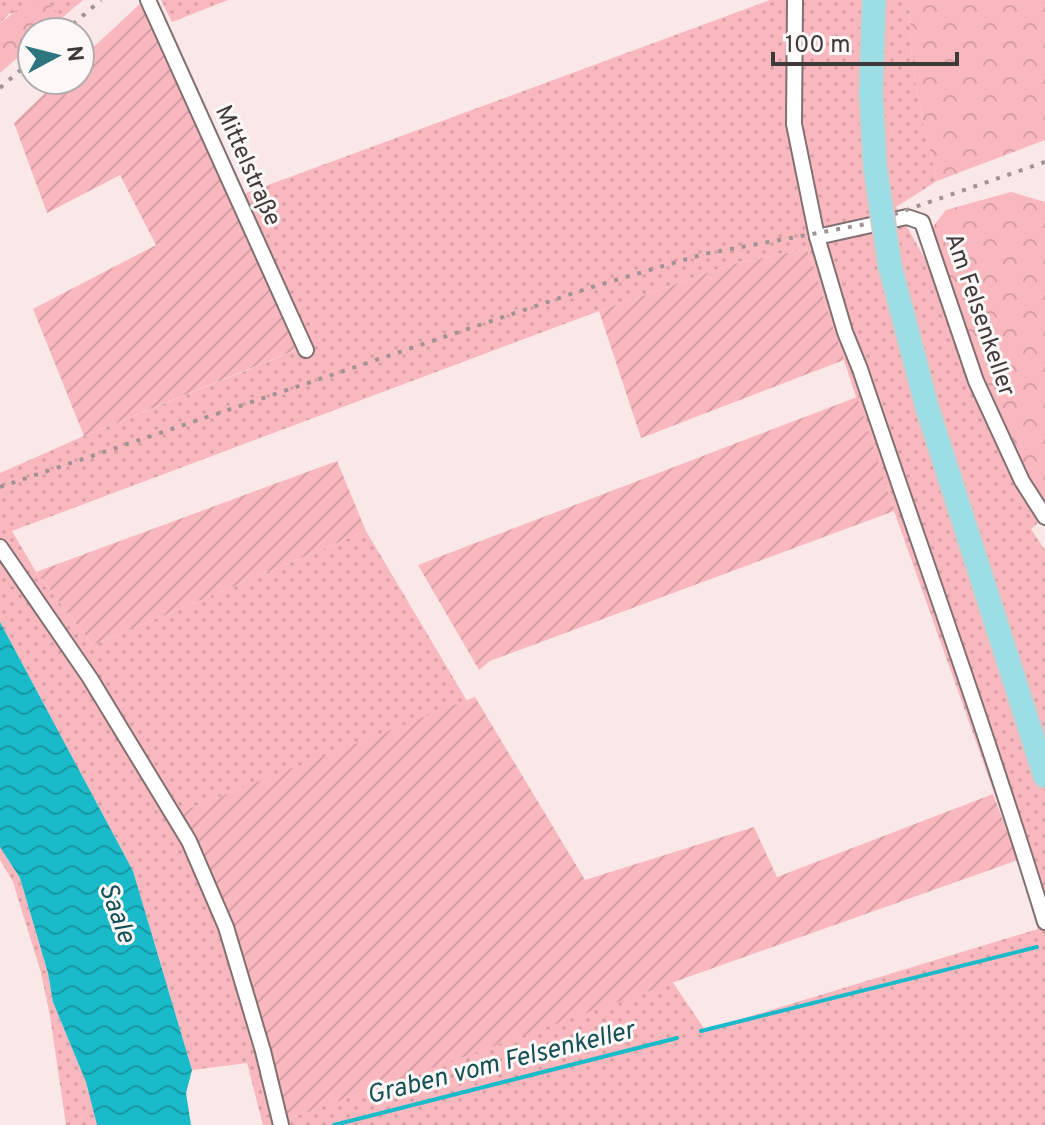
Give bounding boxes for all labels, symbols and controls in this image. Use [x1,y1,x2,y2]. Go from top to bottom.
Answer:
north arrow [16,16,96,96]
scale bar [773,16,957,66]
text: 100 m [785,31,851,61]
text: N [59,44,88,63]
street label: Mittelstraße [207,101,287,231]
street label: Am Felsenkeller [937,229,1021,401]
water label: Saale [90,878,142,948]
water label: Graben vom Felsenkeller [364,1014,640,1113]

